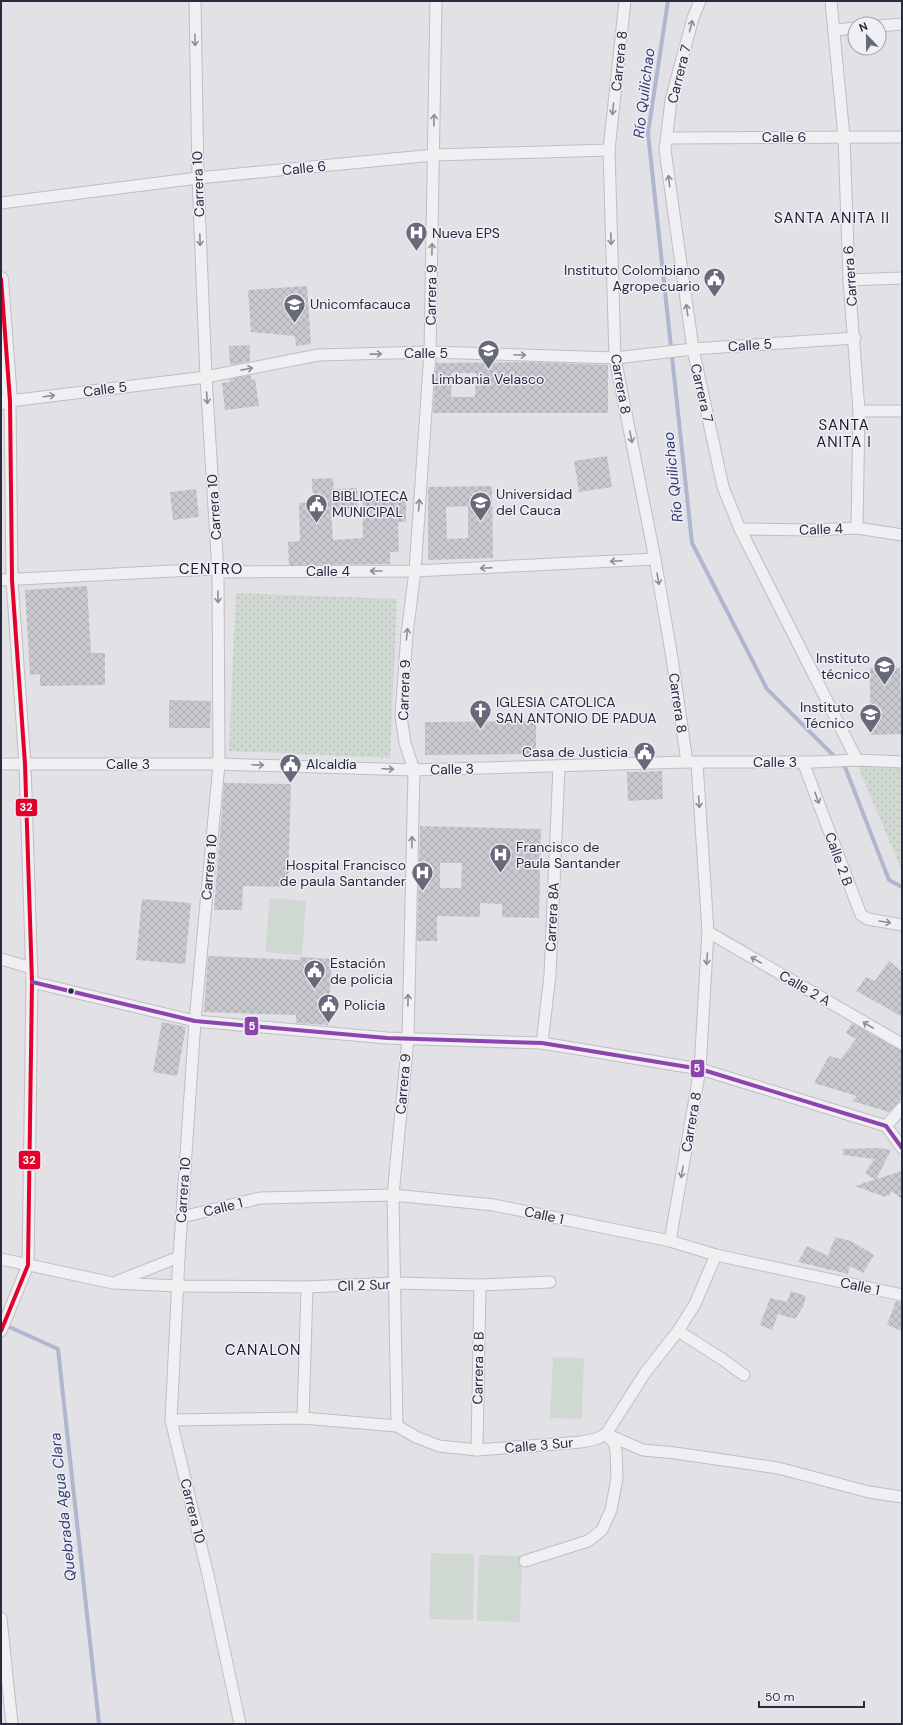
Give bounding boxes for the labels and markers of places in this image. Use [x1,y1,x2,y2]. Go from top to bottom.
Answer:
hospital icon: Nueva EPS [403,220,429,253]
place label: Nueva EPS [432,224,500,242]
place label: Instituto Colombiano Agropecuario [564,261,700,295]
public building icon: Instituto Colombiano Agropecuario [702,265,728,298]
school or university icon: Unicomfacauca [281,291,307,324]
place label: Unicomfacauca [310,295,411,313]
school or university icon: Limbania Velasco [475,338,501,371]
place label: Limbania Velasco [432,370,544,388]
place label: Universidad del Cauca [496,485,572,519]
place label: BIBLIOTECA MUNICIPAL [332,487,408,521]
school or university icon: Universidad del Cauca [467,489,493,522]
public building icon: BIBLIOTECA MUNICIPAL [303,491,329,524]
place label: Instituto técnico [816,649,870,683]
school or university icon: Instituto técnico [872,653,898,686]
place label: IGLESIA CATOLICA SAN ANTONIO DE PADUA [496,693,657,727]
church icon: IGLESIA CATOLICA SAN ANTONIO DE PADUA [467,697,493,730]
place label: Instituto Técnico [800,698,854,732]
school or university icon: Instituto Técnico [857,702,883,735]
public building icon: Casa de Justicia [631,739,657,772]
place label: Casa de Justicia [522,743,628,761]
public building icon: Alcaldía [278,751,304,784]
place label: Alcaldía [306,755,357,773]
place label: Francisco de Paula Santander [516,838,621,872]
hospital icon: Francisco de Paula Santander [488,842,514,875]
place label: Hospital Francisco de paula Santander [280,856,406,890]
hospital icon: Hospital Francisco de paula Santander [409,860,435,893]
place label: Estación de policia [330,954,393,988]
public building icon: Estación de policia [301,958,327,991]
unlabelled marker [66,986,76,996]
public building icon: Policia [315,992,341,1025]
place label: Policia [344,996,385,1014]

